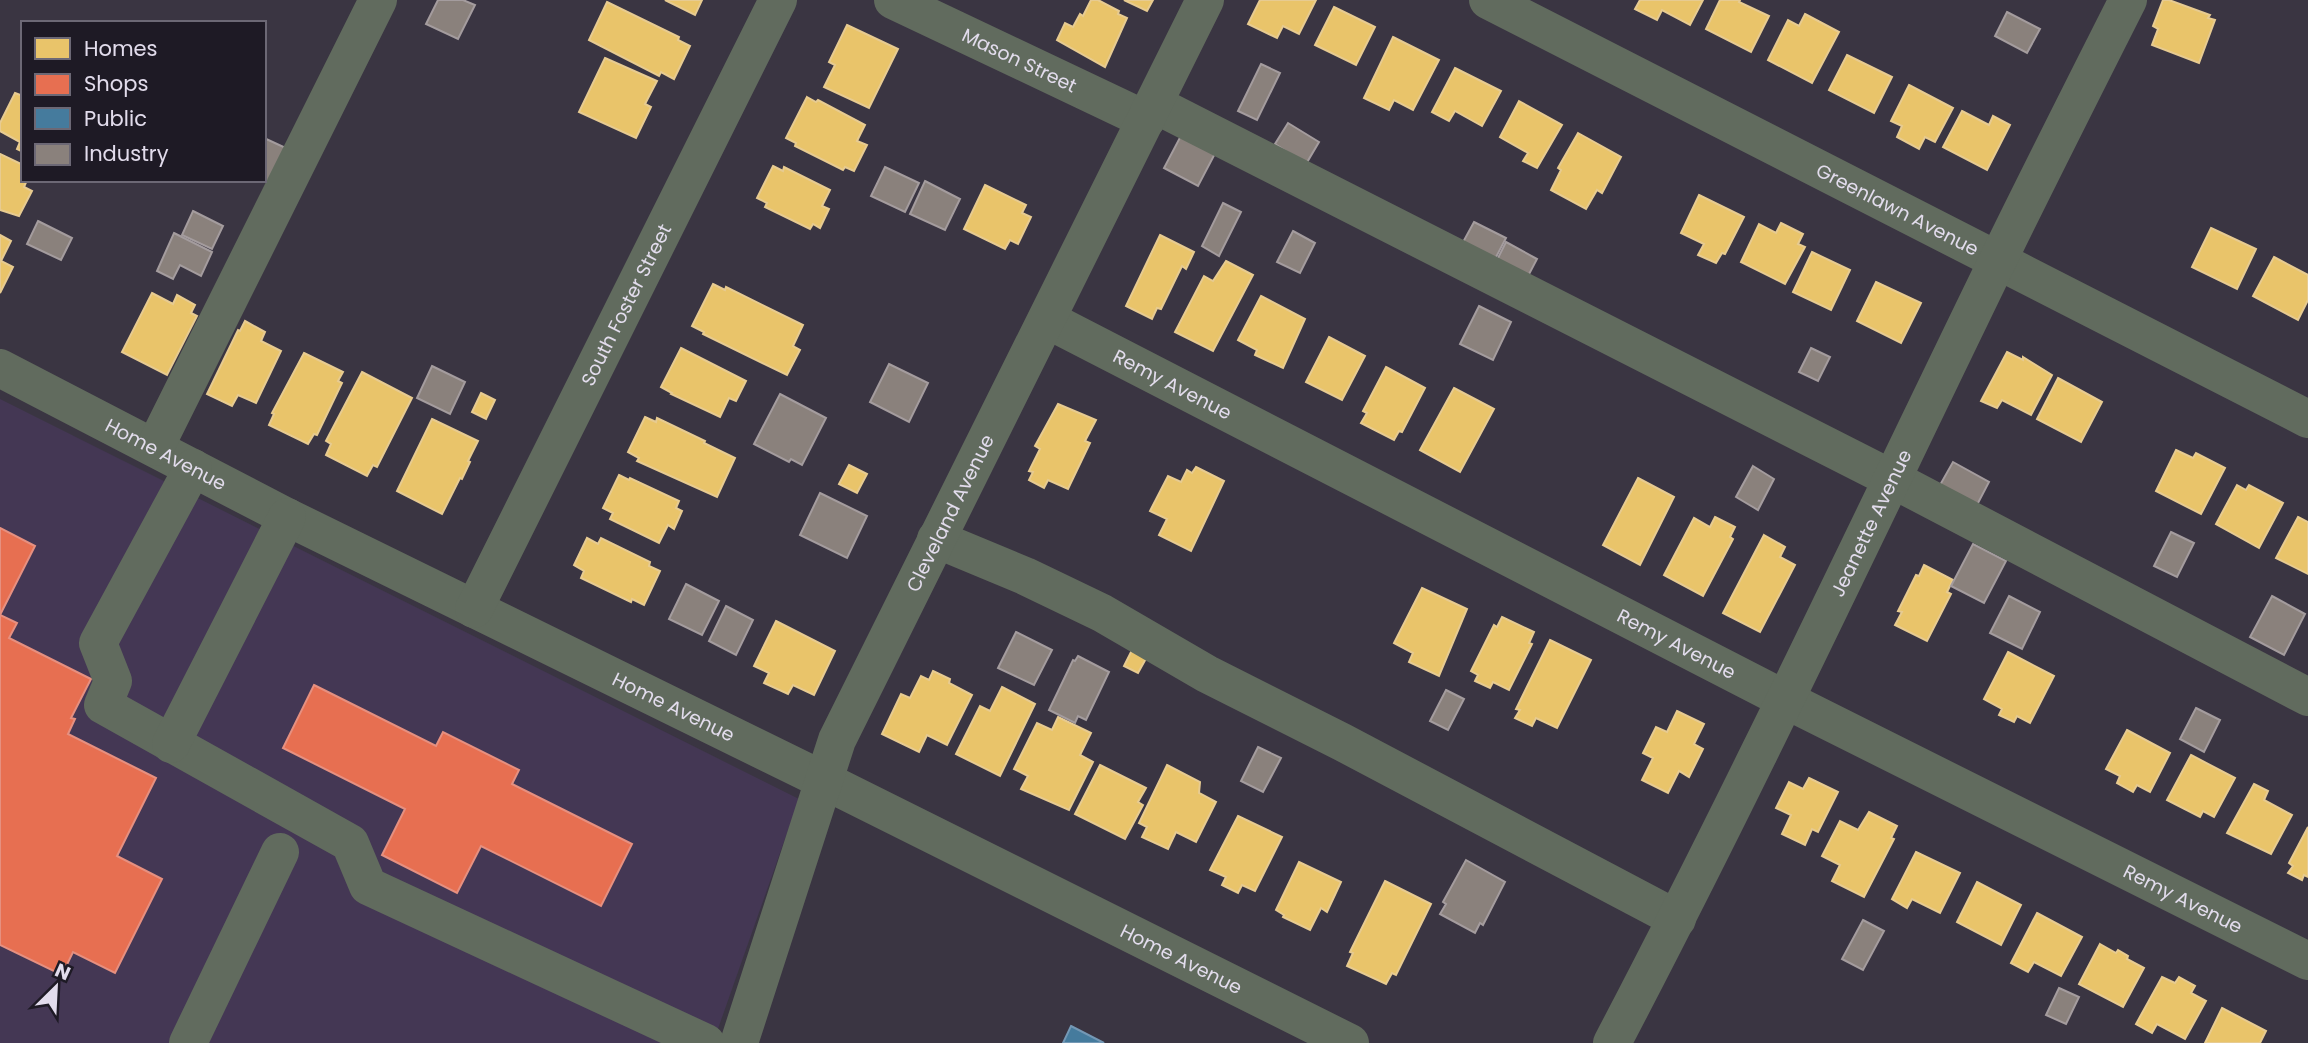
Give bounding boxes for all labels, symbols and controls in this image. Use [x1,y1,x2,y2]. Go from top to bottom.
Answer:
legend [21,21,266,182]
street label: Mason Street [958,21,1081,99]
text: Homes [84,34,158,63]
text: Shops [84,69,148,98]
text: Public [84,104,147,133]
text: Industry [84,139,169,168]
street label: Greenlawn Avenue [1812,156,1984,262]
street label: South Foster Street [574,219,678,390]
street label: Remy Avenue [1108,342,1236,426]
street label: Home Avenue [101,412,231,497]
street label: Cleveland Avenue [899,430,1000,596]
street label: Jeanette Avenue [1824,445,1918,601]
street label: Remy Avenue [1613,602,1741,685]
street label: Home Avenue [608,665,739,748]
street label: Remy Avenue [2119,857,2247,940]
street label: Home Avenue [1116,917,1247,1001]
north arrow [21,952,91,1022]
text: N [51,957,75,987]

